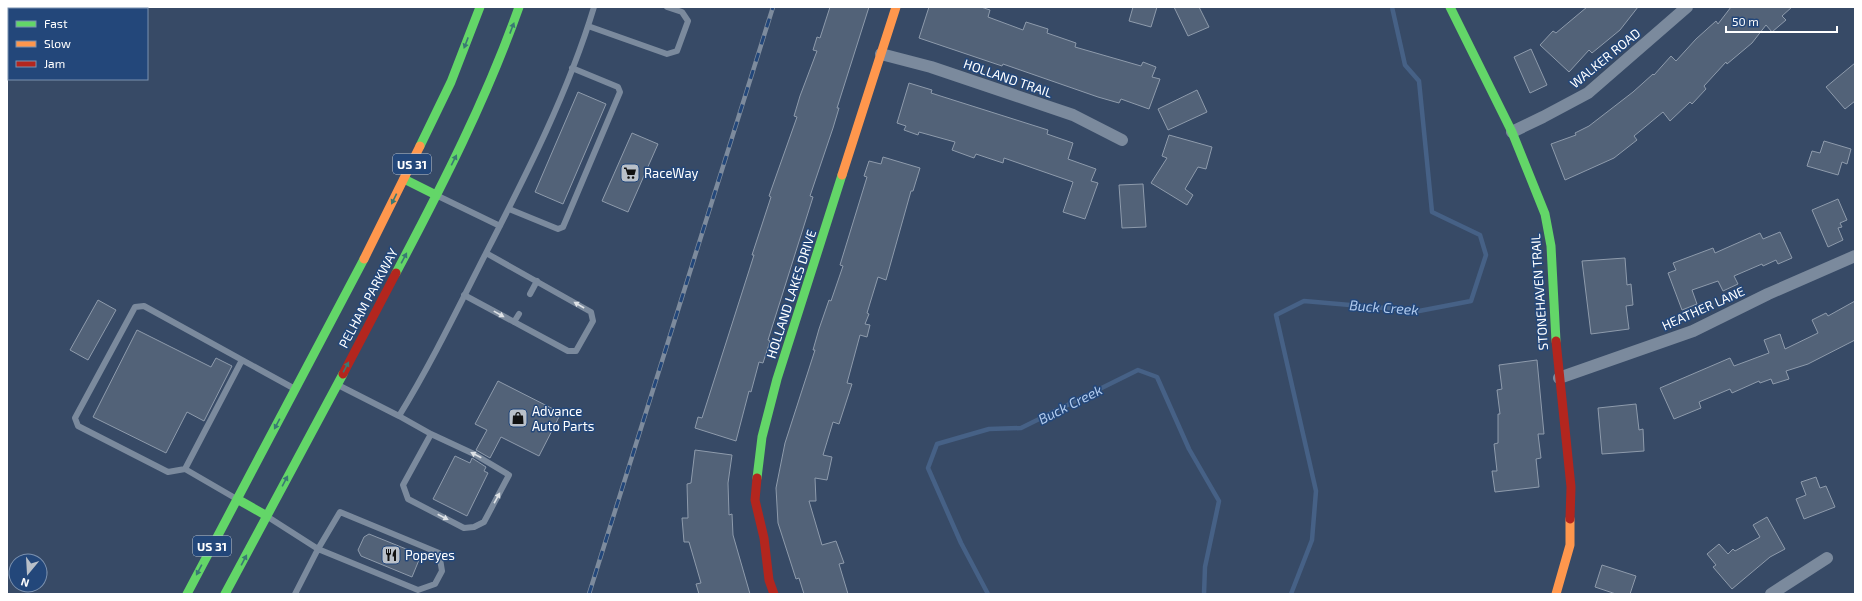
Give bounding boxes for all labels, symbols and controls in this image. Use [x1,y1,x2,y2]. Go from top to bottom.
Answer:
legend [8,8,148,80]
scale bar [1726,8,1837,34]
text: 50 m [1732,14,1759,28]
text: Fast [44,16,68,30]
one-way arrow [509,21,515,33]
street label: WALKER ROAD [1567,25,1643,91]
text: Slow [44,36,71,50]
one-way arrow [463,38,469,50]
street label: HOLLAND TRAIL [961,55,1055,101]
text: Jam [44,56,65,70]
road number: US 31 [393,154,431,174]
one-way arrow [450,154,457,166]
supermarket icon: RaceWay [619,162,641,184]
place label: RaceWay [644,165,699,181]
one-way arrow [391,194,397,205]
street label: HOLLAND LAKES DRIVE [763,228,819,360]
street label: STONEHAVEN TRAIL [1527,233,1551,351]
street label: PELHAM PARKWAY [335,245,401,351]
one-way arrow [400,252,407,264]
street label: HEATHER LANE [1659,283,1747,333]
water label: Buck Creek [1349,296,1419,318]
one-way arrow [573,302,585,309]
one-way arrow [493,311,504,317]
one-way arrow [343,361,349,372]
water label: Buck Creek [1035,381,1105,427]
place label: Advance Auto Parts [532,403,594,434]
shop icon: Advance Auto Parts [507,407,529,429]
one-way arrow [274,418,280,430]
one-way arrow [470,452,482,458]
one-way arrow [282,476,288,487]
one-way arrow [494,493,501,504]
one-way arrow [437,513,449,520]
road number: US 31 [193,536,231,556]
restaurant icon: Popeyes [380,544,402,566]
place label: Popeyes [405,547,455,563]
north arrow [8,553,48,593]
one-way arrow [240,554,247,565]
one-way arrow [196,565,202,576]
text: N [19,576,31,590]

